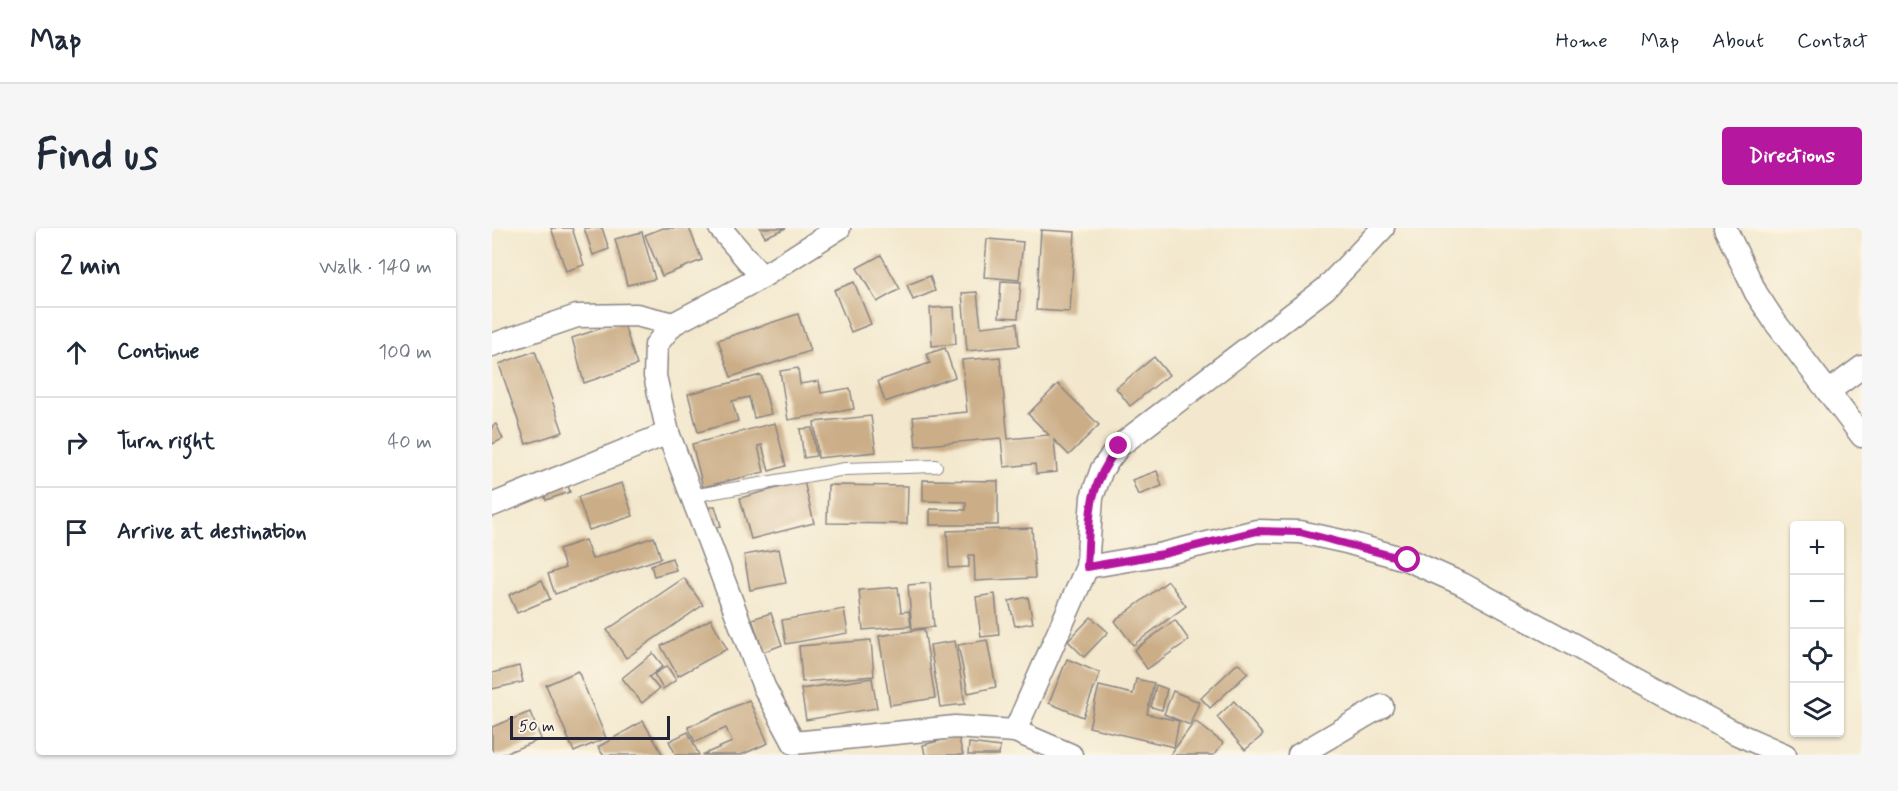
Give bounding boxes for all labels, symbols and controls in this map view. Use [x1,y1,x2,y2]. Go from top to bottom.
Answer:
text: Map [30,23,81,60]
text: Home [1556,27,1608,55]
text: Map [1641,27,1679,55]
text: About [1712,27,1764,55]
text: Contact [1797,27,1868,55]
button: Directions [1722,127,1862,185]
text: Find us [36,129,158,184]
text: 2 min [60,250,121,284]
text: Walk · 140 m [319,254,432,281]
icon: ahead [60,336,93,369]
text: Continue [117,338,199,366]
text: 100 m [378,339,432,366]
icon: right [60,426,93,459]
text: Turn right [117,428,215,456]
text: 40 m [388,429,432,456]
route end [1105,432,1131,458]
icon: arrive [60,516,93,549]
text: Arrive at destination [117,518,307,546]
map controls [1790,521,1844,737]
button: + [1790,521,1844,575]
route start [1394,546,1420,572]
button: − [1790,575,1844,629]
button: locate [1790,629,1844,683]
button: layers [1790,683,1844,737]
scale bar [510,713,670,741]
text: 50 m [519,716,555,737]

